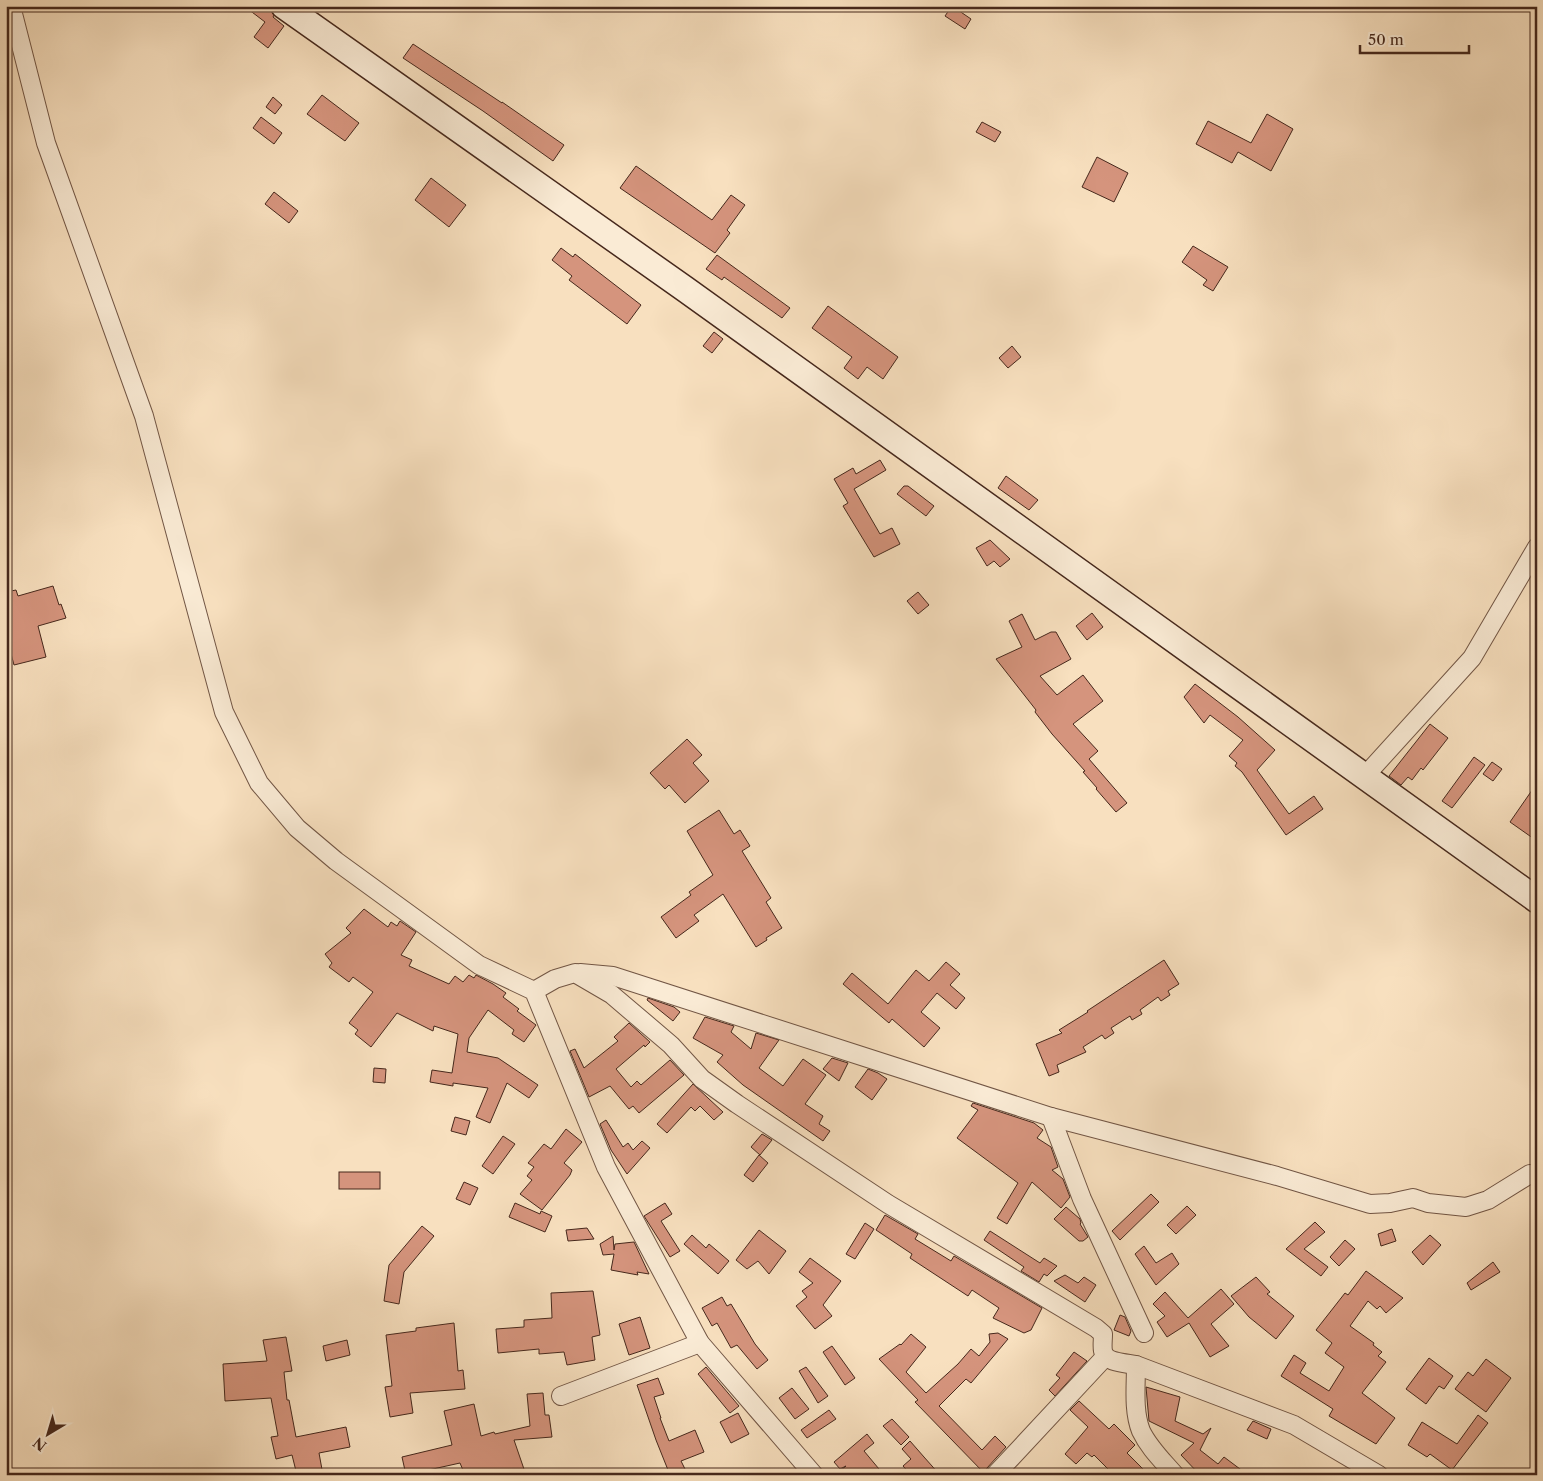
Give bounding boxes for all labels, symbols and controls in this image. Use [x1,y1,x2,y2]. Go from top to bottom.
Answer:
scale bar [1360,22,1469,54]
text: 50 m [1368,30,1404,49]
north arrow [22,1408,72,1458]
text: N [30,1433,50,1455]

